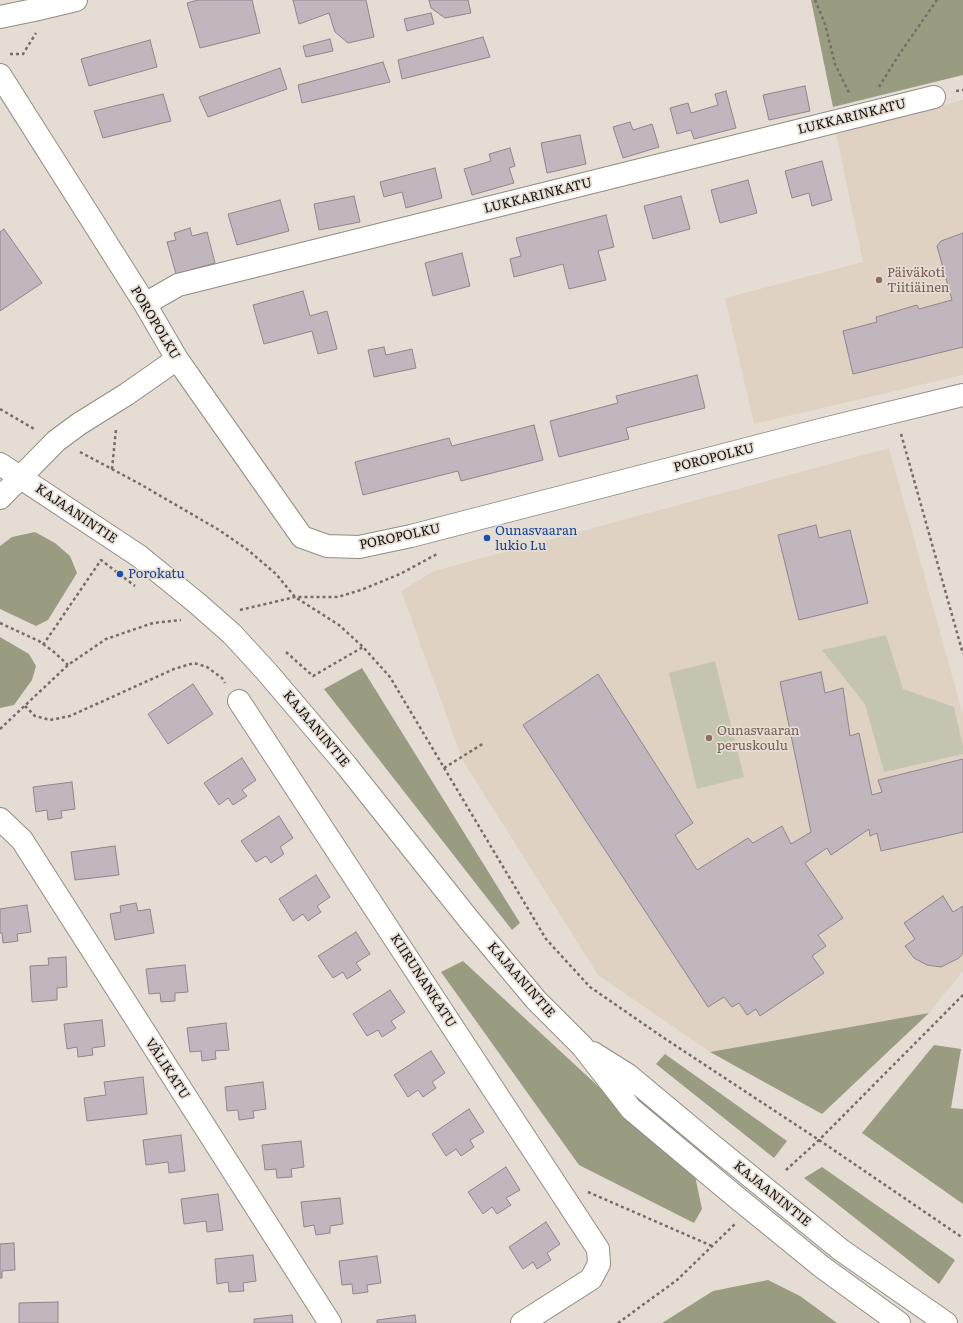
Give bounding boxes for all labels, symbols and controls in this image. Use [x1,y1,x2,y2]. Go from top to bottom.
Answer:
street label: LUKKARINKATU [796,96,908,138]
street label: LUKKARINKATU [482,175,594,217]
place label: Päiväkoti Tiitiäinen [887,265,949,296]
marker: Päiväkoti Tiitiäinen [874,275,884,285]
street label: POROPOLKU [127,284,183,362]
street label: POROPOLKU [672,440,756,476]
street label: KAJAANINTIE [32,481,120,547]
street label: POROPOLKU [358,521,442,553]
place label: Ounasvaaran lukio Lu [495,523,577,554]
marker: Ounasvaaran lukio Lu [482,533,492,543]
place label: Porokatu [128,566,185,582]
marker: Porokatu [115,569,125,579]
street label: KAJAANINTIE [279,688,353,770]
place label: Ounasvaaran peruskoulu [717,723,799,754]
marker: Ounasvaaran peruskoulu [704,733,714,743]
street label: KIIRUNANKATU [387,931,459,1031]
street label: KAJAANINTIE [484,939,558,1021]
street label: VÄLIKATU [142,1036,192,1102]
street label: KAJAANINTIE [730,1158,814,1230]

